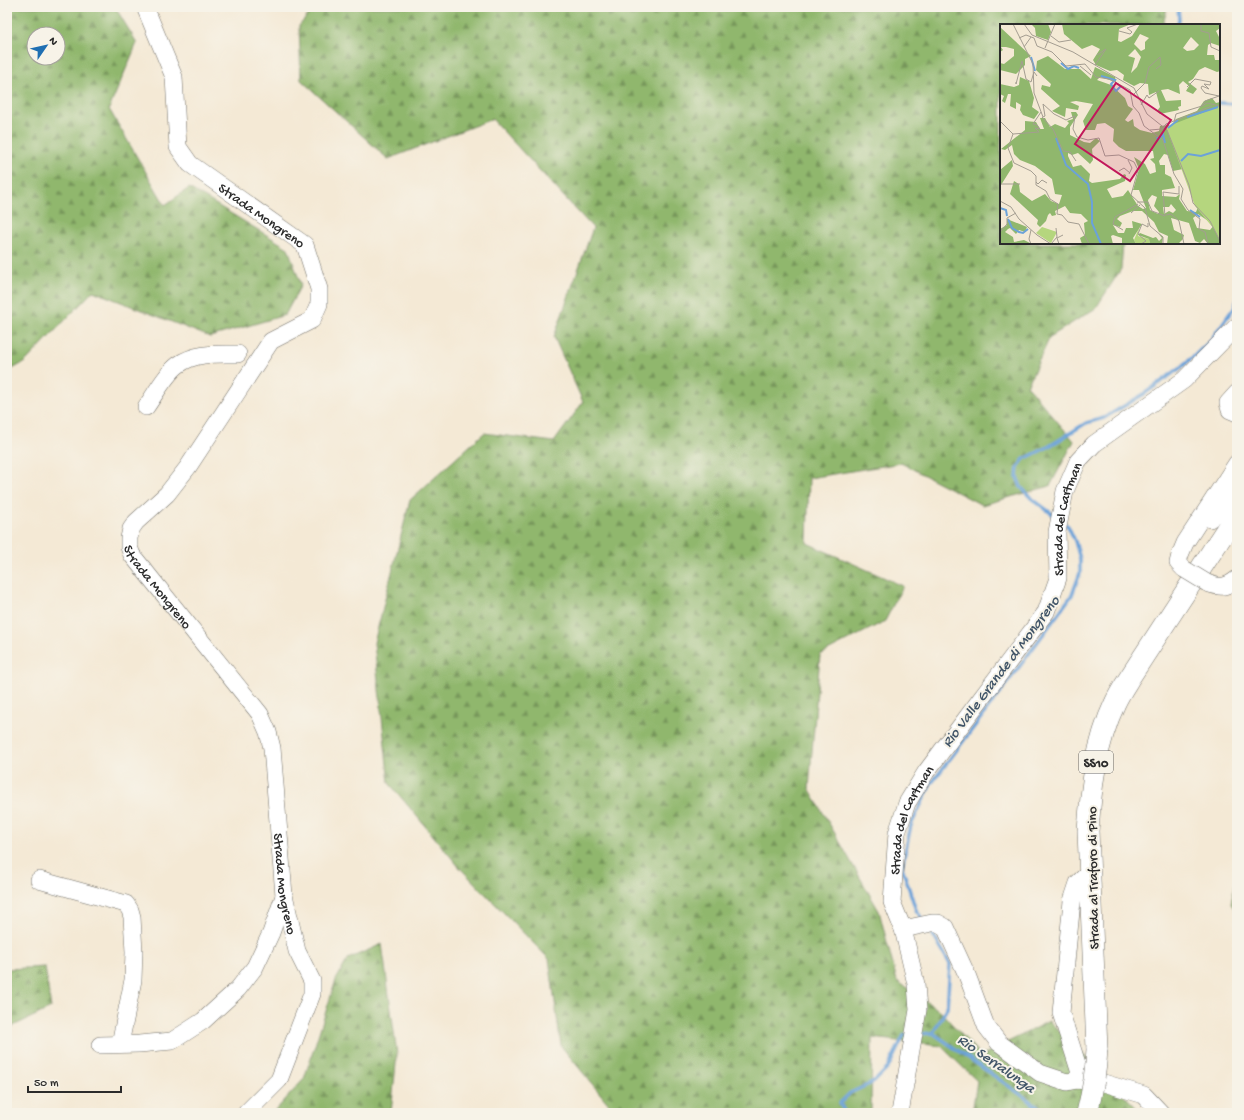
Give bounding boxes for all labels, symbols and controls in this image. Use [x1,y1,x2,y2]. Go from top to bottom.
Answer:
inset map [1000,24,1220,244]
north arrow [26,26,66,66]
text: N [46,35,60,48]
street label: Strada Mongreno [214,181,307,253]
street label: Strada del Cartman [1051,460,1088,576]
street label: Strada Mongreno [118,543,194,633]
water label: Rio Valle Grande di Mongreno [939,592,1065,751]
road number: SS10 [1079,751,1113,773]
street label: Strada del Cartman [888,763,939,875]
street label: Strada al Traforo di Pino [1085,806,1104,950]
street label: Strada Mongreno [268,833,299,936]
water label: Rio Serralunga [954,1031,1039,1099]
scale bar [28,1068,121,1094]
text: 50 m [34,1077,59,1091]

